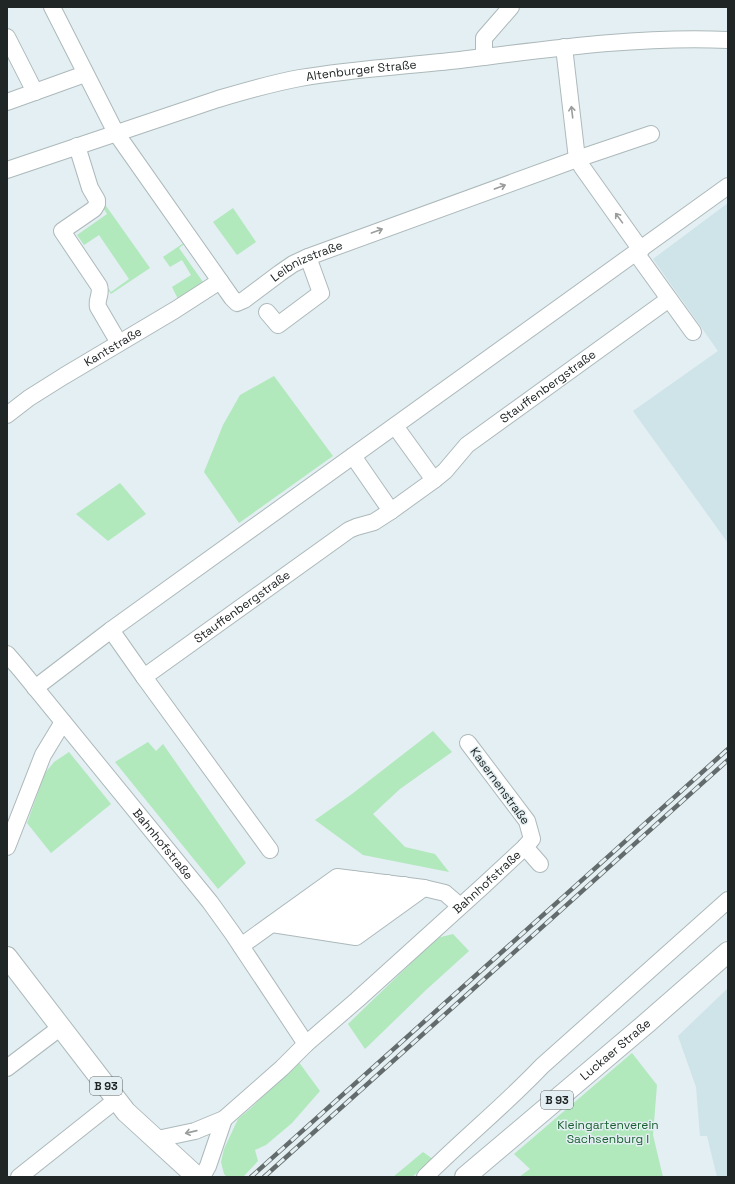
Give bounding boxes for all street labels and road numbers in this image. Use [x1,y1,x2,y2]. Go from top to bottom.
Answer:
street label: Altenburger Straße [305,56,417,85]
street label: Leibnizstraße [267,237,345,285]
street label: Kantstraße [81,324,145,370]
street label: Stauffenbergstraße [497,346,599,427]
street label: Stauffenbergstraße [191,567,293,647]
street label: Kasernenstraße [467,744,533,828]
street label: Bahnhofstraße [129,806,197,883]
street label: Bahnhofstraße [450,847,524,917]
street label: Luckaer Straße [577,1015,654,1084]
road number: B 93 [90,1077,122,1095]
road number: B 93 [541,1091,573,1109]

